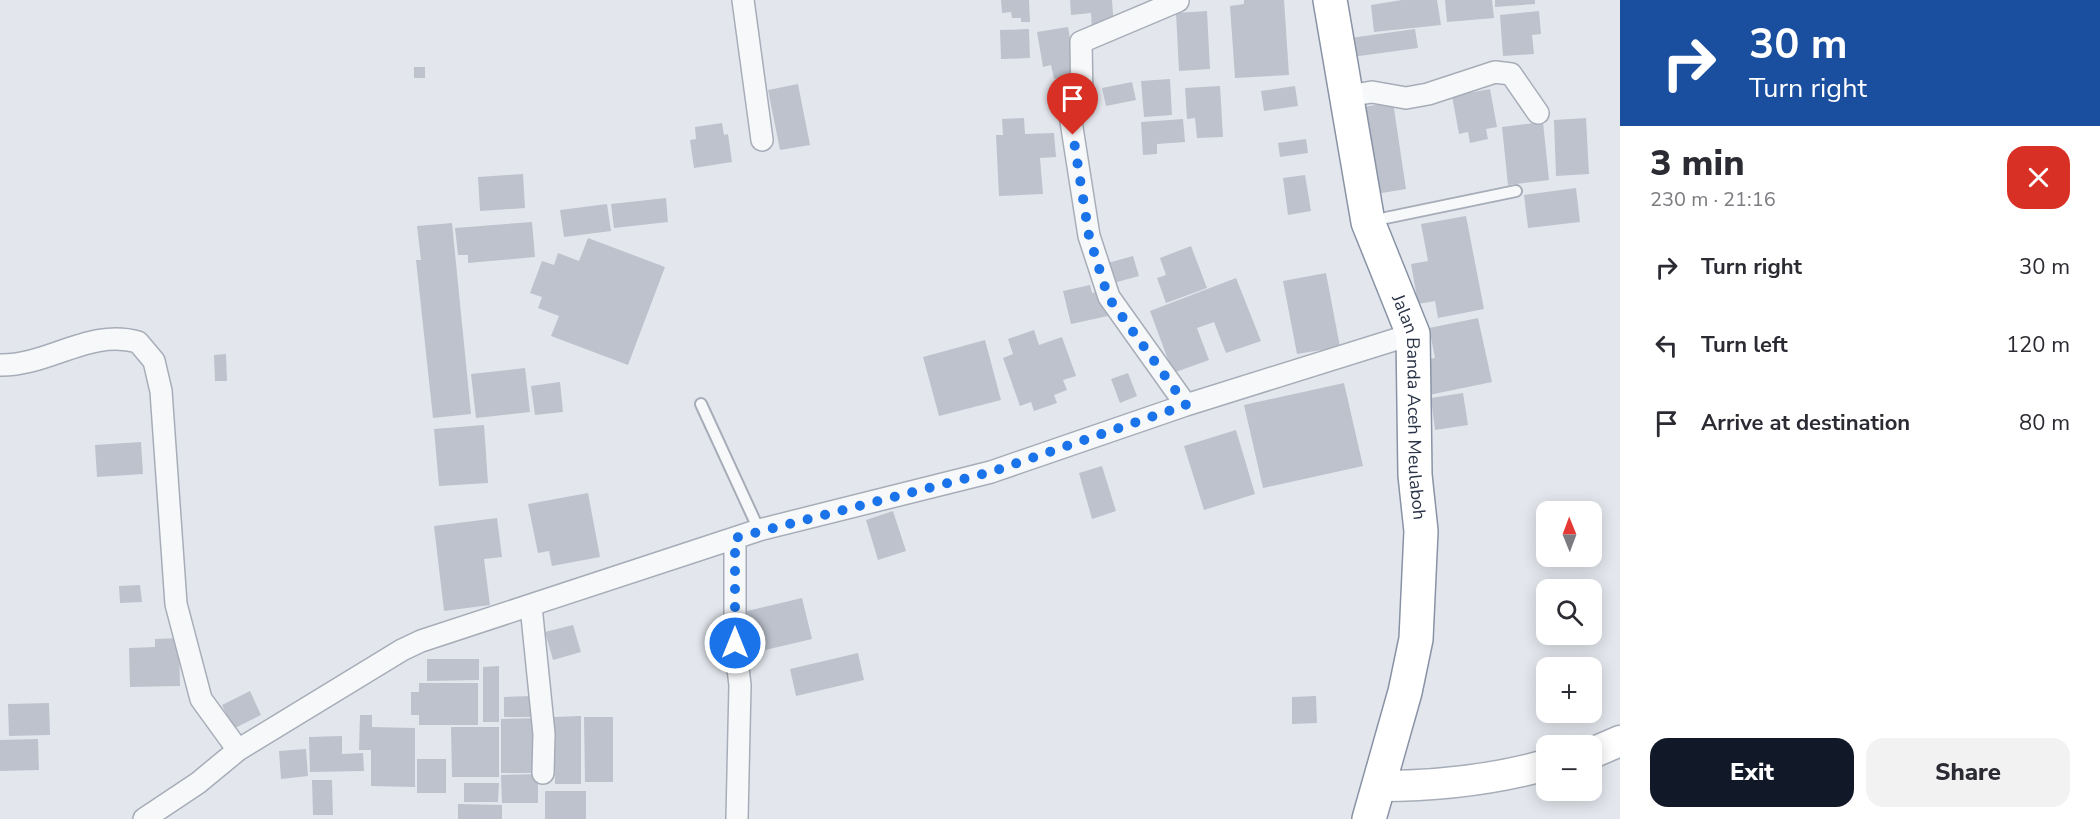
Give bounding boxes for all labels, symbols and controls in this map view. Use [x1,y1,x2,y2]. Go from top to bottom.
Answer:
text: 30 m [1749,16,1848,73]
icon: right [1650,24,1728,102]
text: Turn right [1749,70,1867,107]
pin [1047,73,1098,135]
icon: arrive [1056,82,1089,115]
text: 3 min [1650,139,1745,188]
button: close [2007,146,2070,209]
text: 230 m · 21:16 [1650,186,1776,213]
icon: right [1650,251,1683,284]
text: Turn right [1701,252,1802,282]
text: 30 m [2019,252,2070,282]
street label: Jalan Banda Aceh Meulaboh [1386,290,1432,521]
icon: left [1650,329,1683,362]
text: Turn left [1701,330,1788,360]
text: 120 m [2006,330,2070,360]
icon: arrive [1650,407,1683,440]
text: Arrive at destination [1701,408,1910,438]
text: 80 m [2019,408,2070,438]
north arrow [1536,501,1602,567]
map controls [1536,501,1602,801]
button: search [1536,579,1602,645]
position arrow [703,611,767,675]
button: + [1536,657,1602,723]
button: − [1536,735,1602,801]
button: Exit [1650,738,1854,807]
button: Share [1866,738,2070,807]

